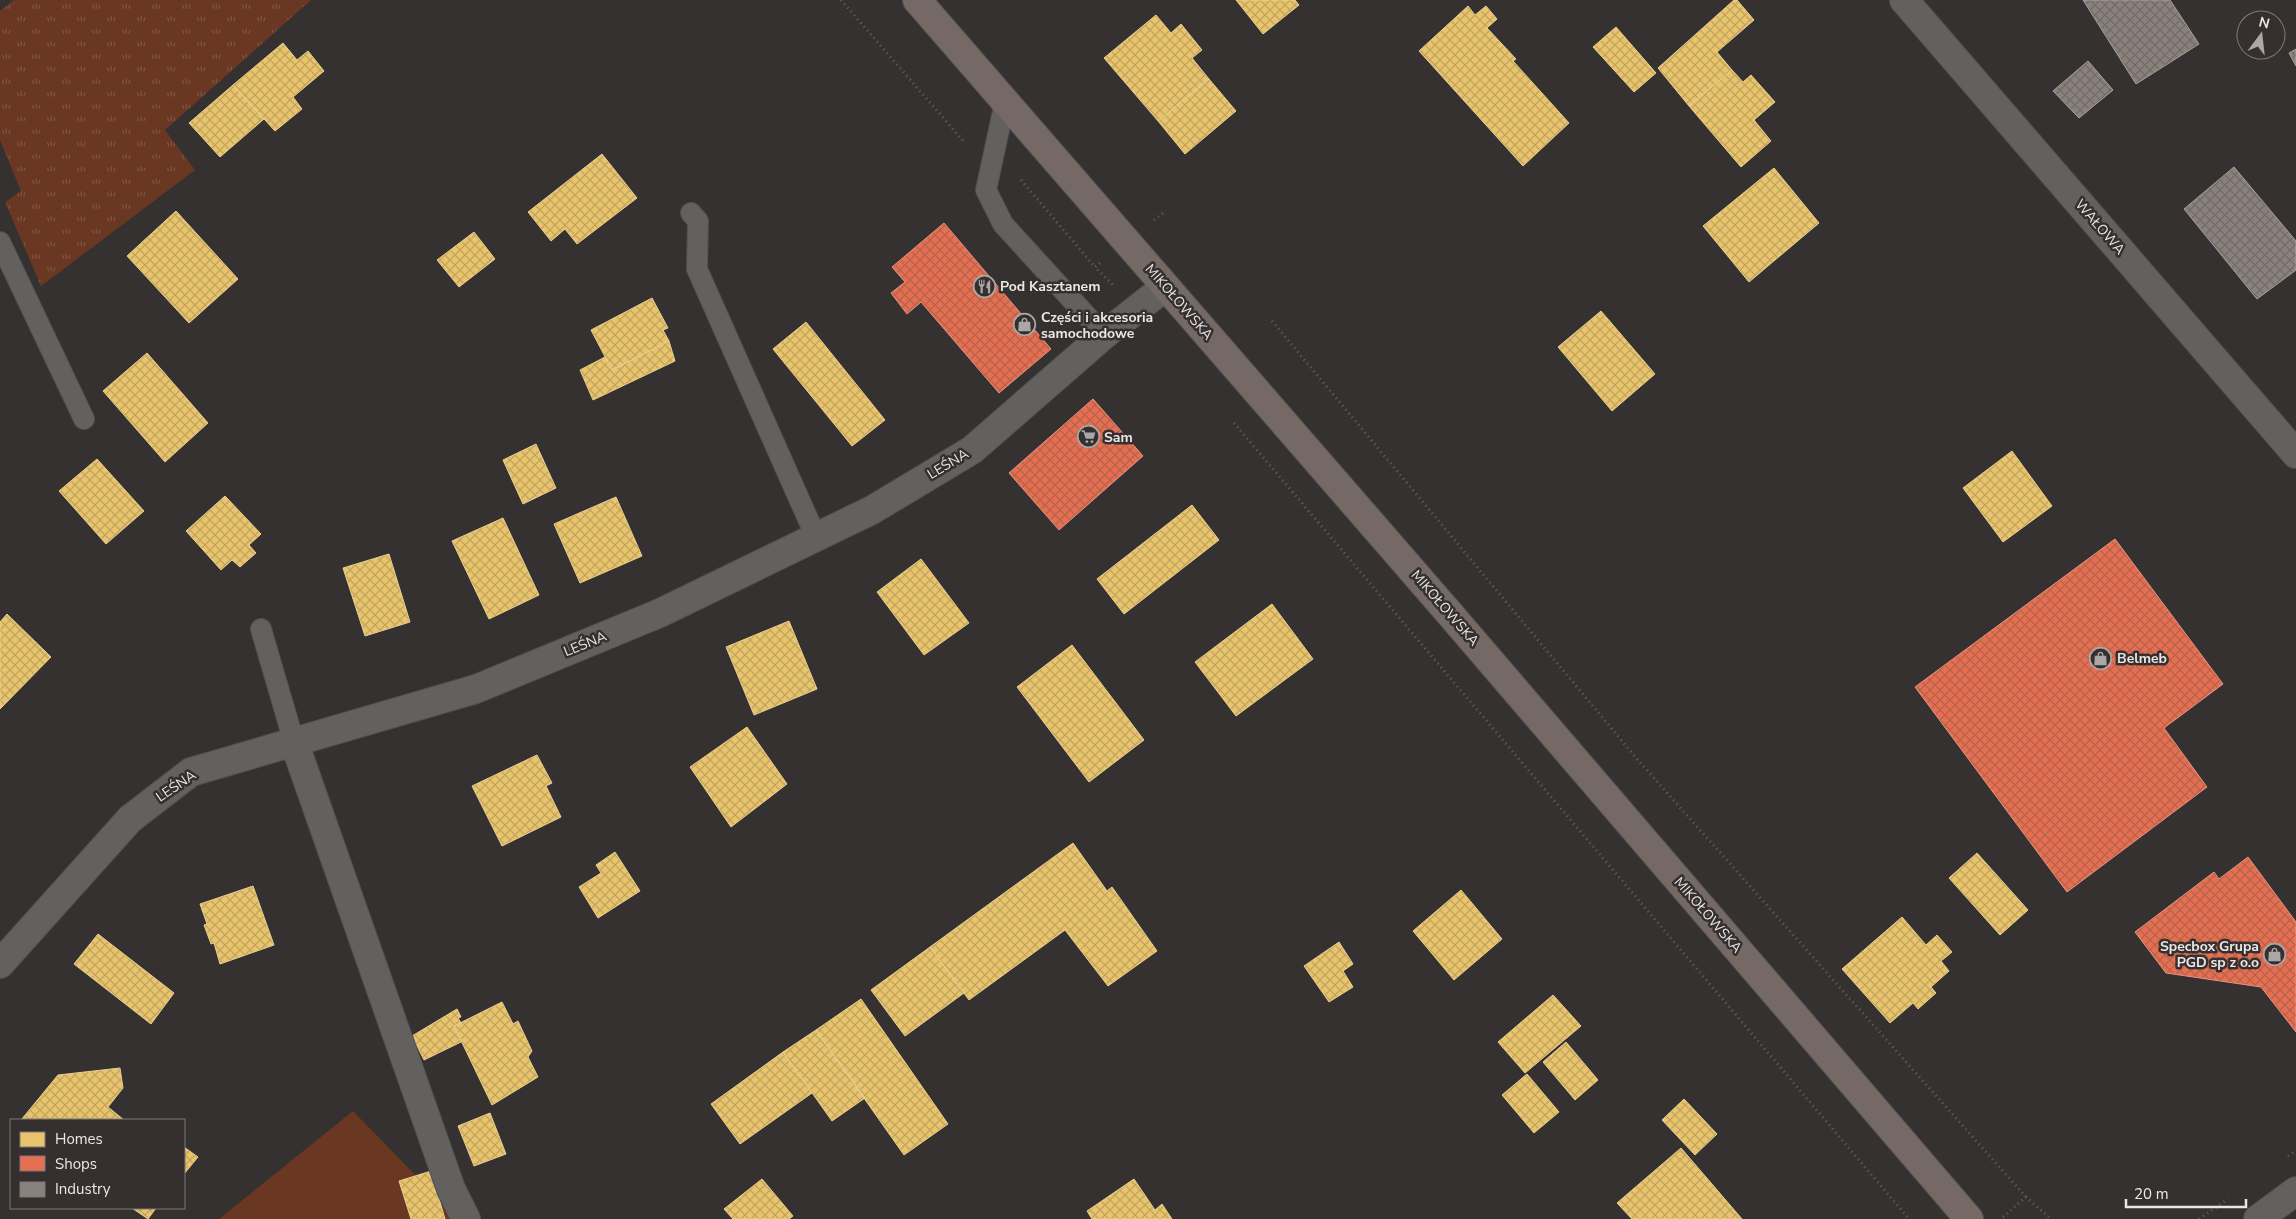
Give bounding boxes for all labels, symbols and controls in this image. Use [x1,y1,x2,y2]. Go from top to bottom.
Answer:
north arrow [2236,10,2286,60]
text: N [2257,12,2272,33]
street label: WAŁOWA [2071,195,2129,259]
street label: MIKOŁOWSKA [1141,260,1217,344]
restaurant icon: Pod Kasztanem [972,274,996,298]
place label: Pod Kasztanem [1000,277,1100,296]
place label: Części i akcesoria samochodowe [1041,308,1153,343]
shop icon: Części i akcesoria samochodowe [1013,313,1037,337]
supermarket icon: Sam [1076,425,1100,449]
place label: Sam [1104,428,1133,447]
street label: LEŚNA [924,444,972,484]
street label: MIKOŁOWSKA [1407,566,1483,650]
street label: LEŚNA [561,627,609,661]
shop icon: Belmeb [2089,646,2113,670]
place label: Belmeb [2117,649,2167,668]
street label: LEŚNA [152,766,200,806]
street label: MIKOŁOWSKA [1670,873,1746,957]
place label: Specbox Grupa PGD sp z o.o [2160,937,2259,972]
shop icon: Specbox Grupa PGD sp z o.o [2263,942,2287,966]
legend [10,1119,185,1209]
text: Homes [55,1129,103,1149]
text: Shops [55,1154,97,1174]
scale bar [2126,1176,2246,1208]
text: Industry [55,1179,111,1199]
text: 20 m [2134,1184,2169,1204]

